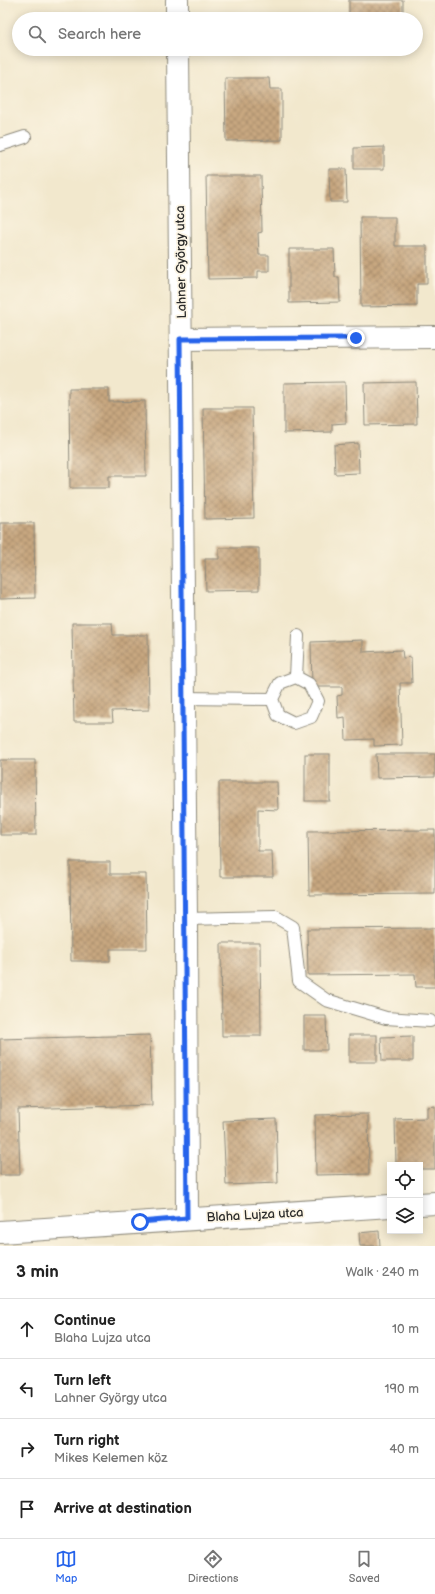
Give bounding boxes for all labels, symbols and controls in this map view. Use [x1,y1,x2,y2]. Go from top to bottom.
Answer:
search box [12,12,423,56]
icon: search [26,23,48,45]
text: Search here [58,25,141,44]
street label: Lahner György utca [172,205,190,319]
route end [347,329,365,347]
map controls [387,1162,423,1234]
button: locate [387,1162,423,1198]
button: layers [387,1198,423,1234]
street label: Blaha Lujza utca [206,1204,304,1226]
route start [131,1213,149,1231]
text: 3 min [16,1262,59,1282]
text: Walk · 240 m [345,1264,419,1280]
text: Continue [54,1311,116,1330]
icon: ahead [16,1318,38,1340]
text: 10 m [392,1321,419,1337]
text: Blaha Lujza utca [54,1330,151,1346]
text: Turn left [54,1371,111,1390]
icon: left [16,1378,38,1400]
text: 190 m [385,1381,419,1397]
text: Lahner György utca [54,1390,167,1406]
text: Turn right [54,1431,119,1450]
icon: right [16,1438,38,1460]
text: 40 m [389,1441,419,1457]
text: Mikes Kelemen köz [54,1450,167,1466]
icon: arrive [16,1498,38,1520]
text: Arrive at destination [54,1499,192,1518]
tab: Map [55,1548,77,1585]
tab: Directions [188,1548,238,1585]
tab: Saved [349,1548,380,1585]

